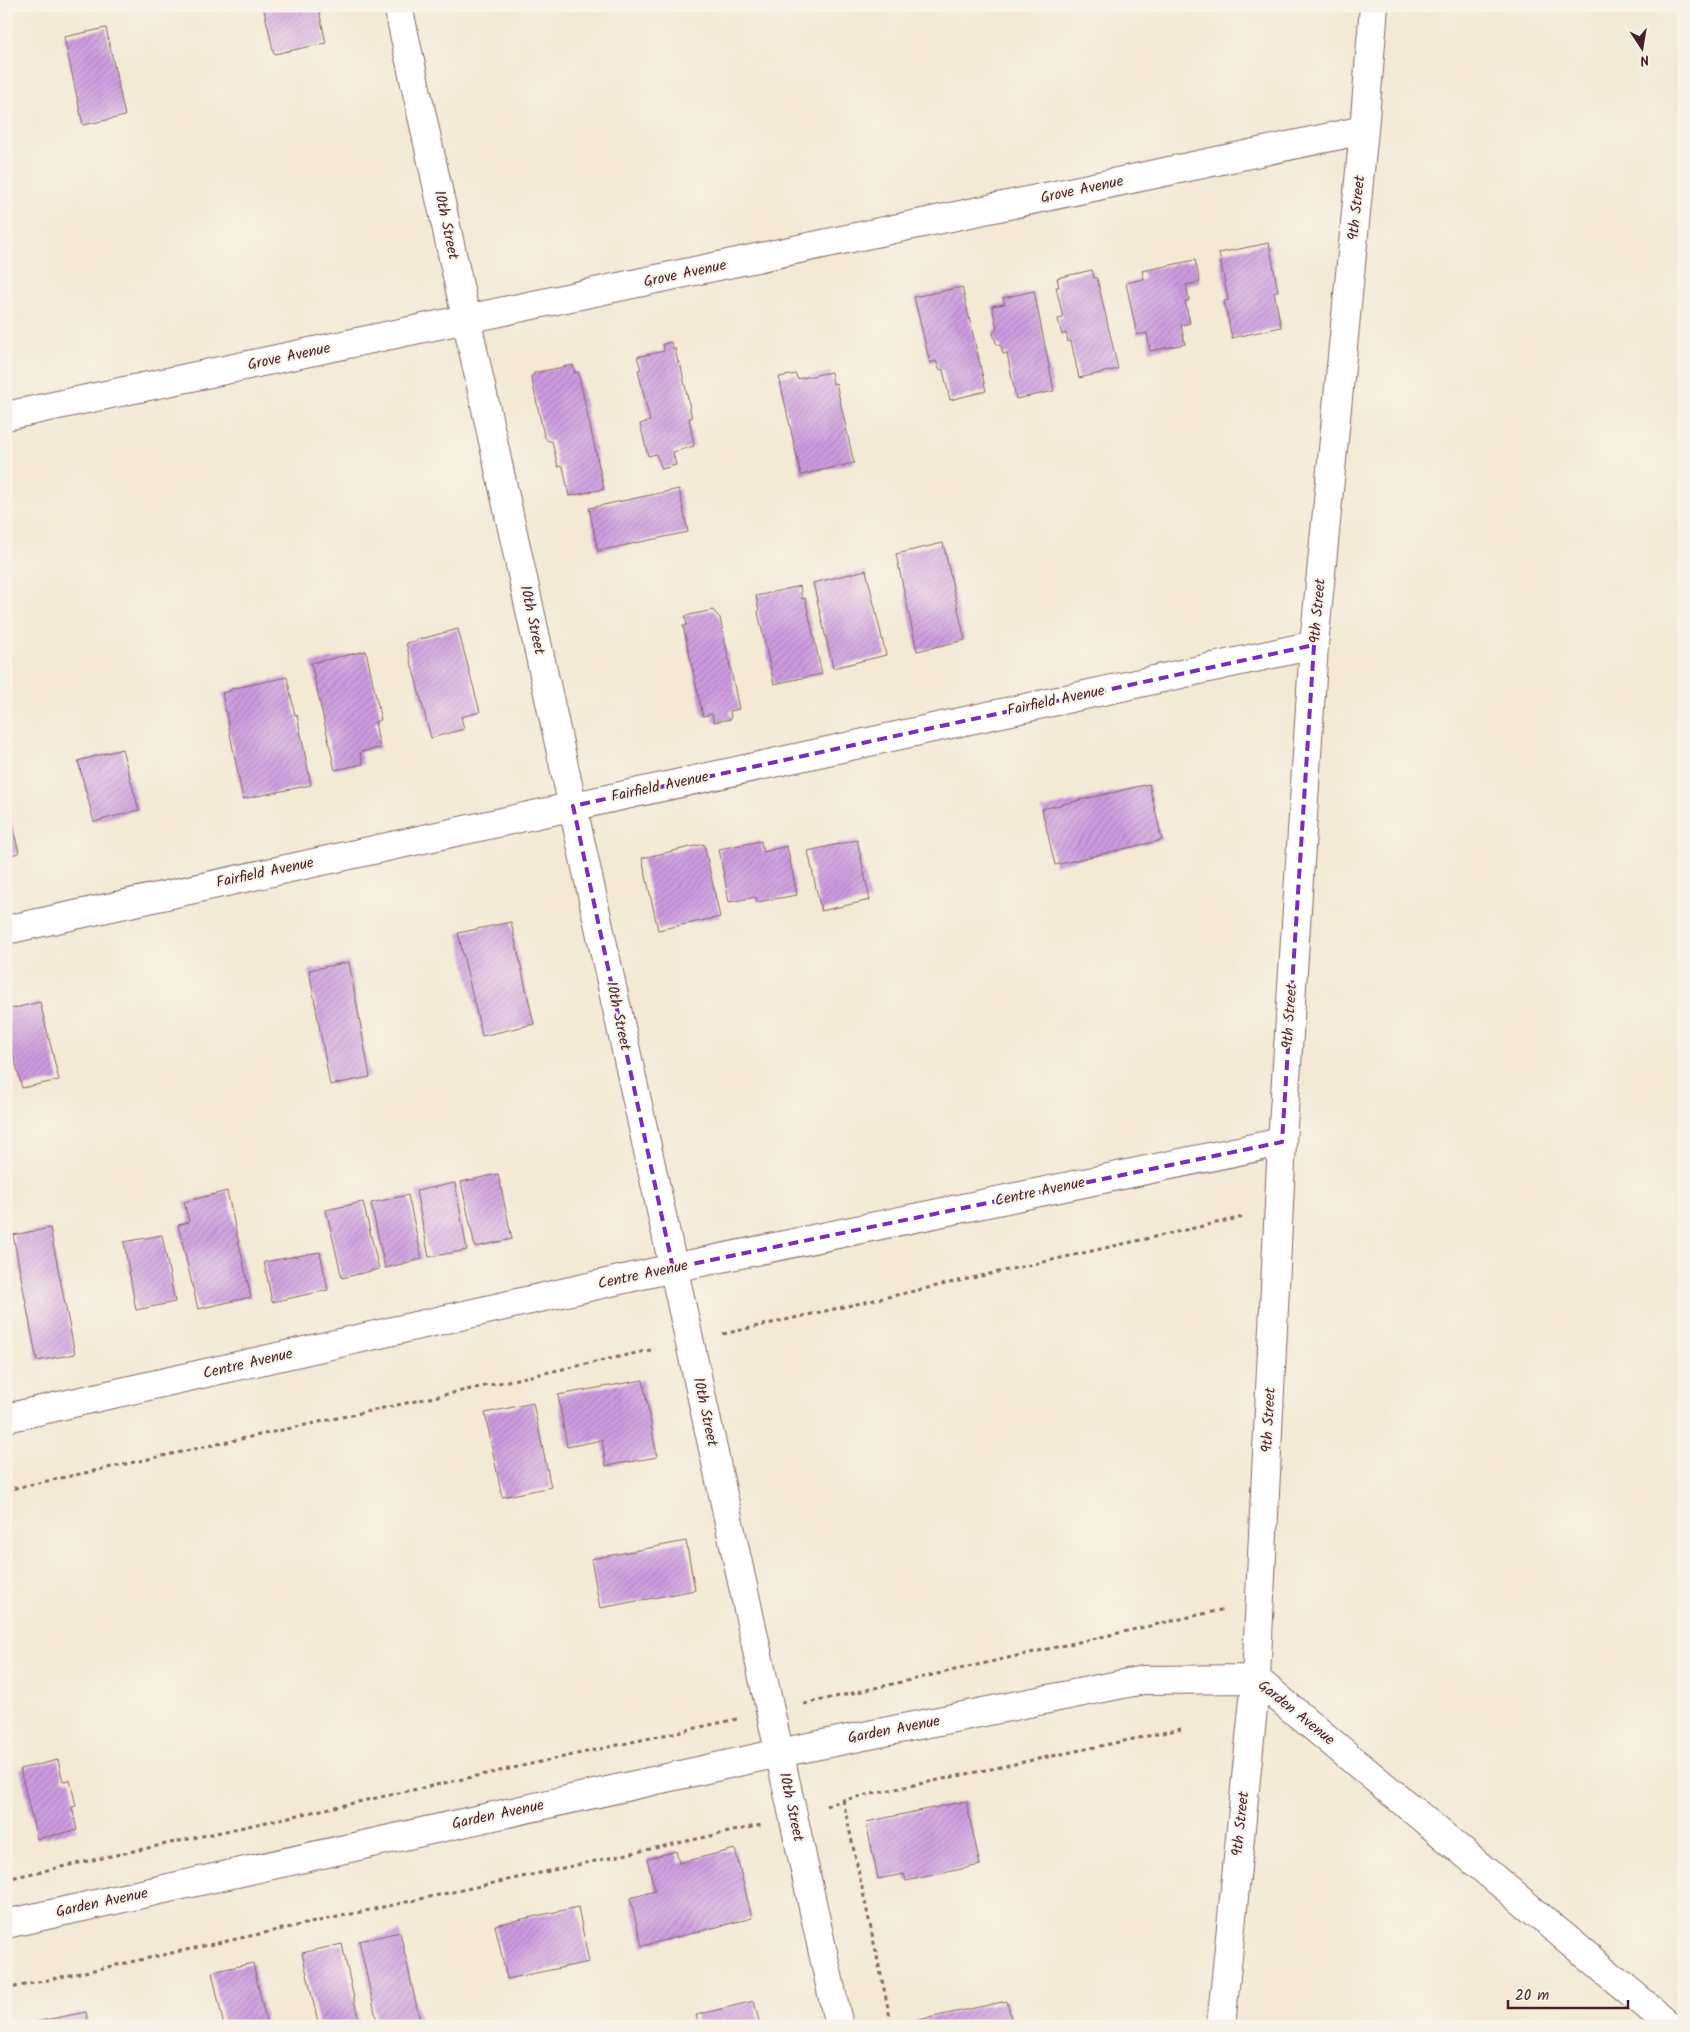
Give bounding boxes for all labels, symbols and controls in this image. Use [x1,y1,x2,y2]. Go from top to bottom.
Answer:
north arrow [1618,22,1668,72]
text: N [1638,48,1651,71]
street label: Grove Avenue [1038,169,1126,210]
street label: 9th Street [1342,174,1372,242]
street label: 10th Street [427,188,465,262]
street label: Grove Avenue [641,253,729,294]
street label: Grove Avenue [245,336,333,377]
street label: 9th Street [1303,577,1333,645]
street label: 10th Street [513,583,551,657]
street label: Fairfield Avenue [1005,679,1107,723]
street label: Fairfield Avenue [609,765,711,809]
street label: Fairfield Avenue [214,851,316,895]
street label: 10th Street [599,979,637,1053]
street label: 9th Street [1276,982,1304,1049]
street label: Centre Avenue [993,1171,1087,1213]
street label: Centre Avenue [596,1254,690,1296]
street label: Centre Avenue [201,1342,295,1386]
street label: 10th Street [686,1375,724,1449]
street label: 9th Street [1255,1387,1283,1453]
street label: Garden Avenue [1252,1674,1340,1752]
street label: Garden Avenue [846,1709,942,1751]
street label: 10th Street [772,1770,810,1844]
street label: 9th Street [1226,1790,1256,1858]
street label: Garden Avenue [450,1793,546,1836]
street label: Garden Avenue [54,1881,150,1924]
scale bar [1508,1977,1628,2009]
text: 20 m [1515,1984,1549,2008]

